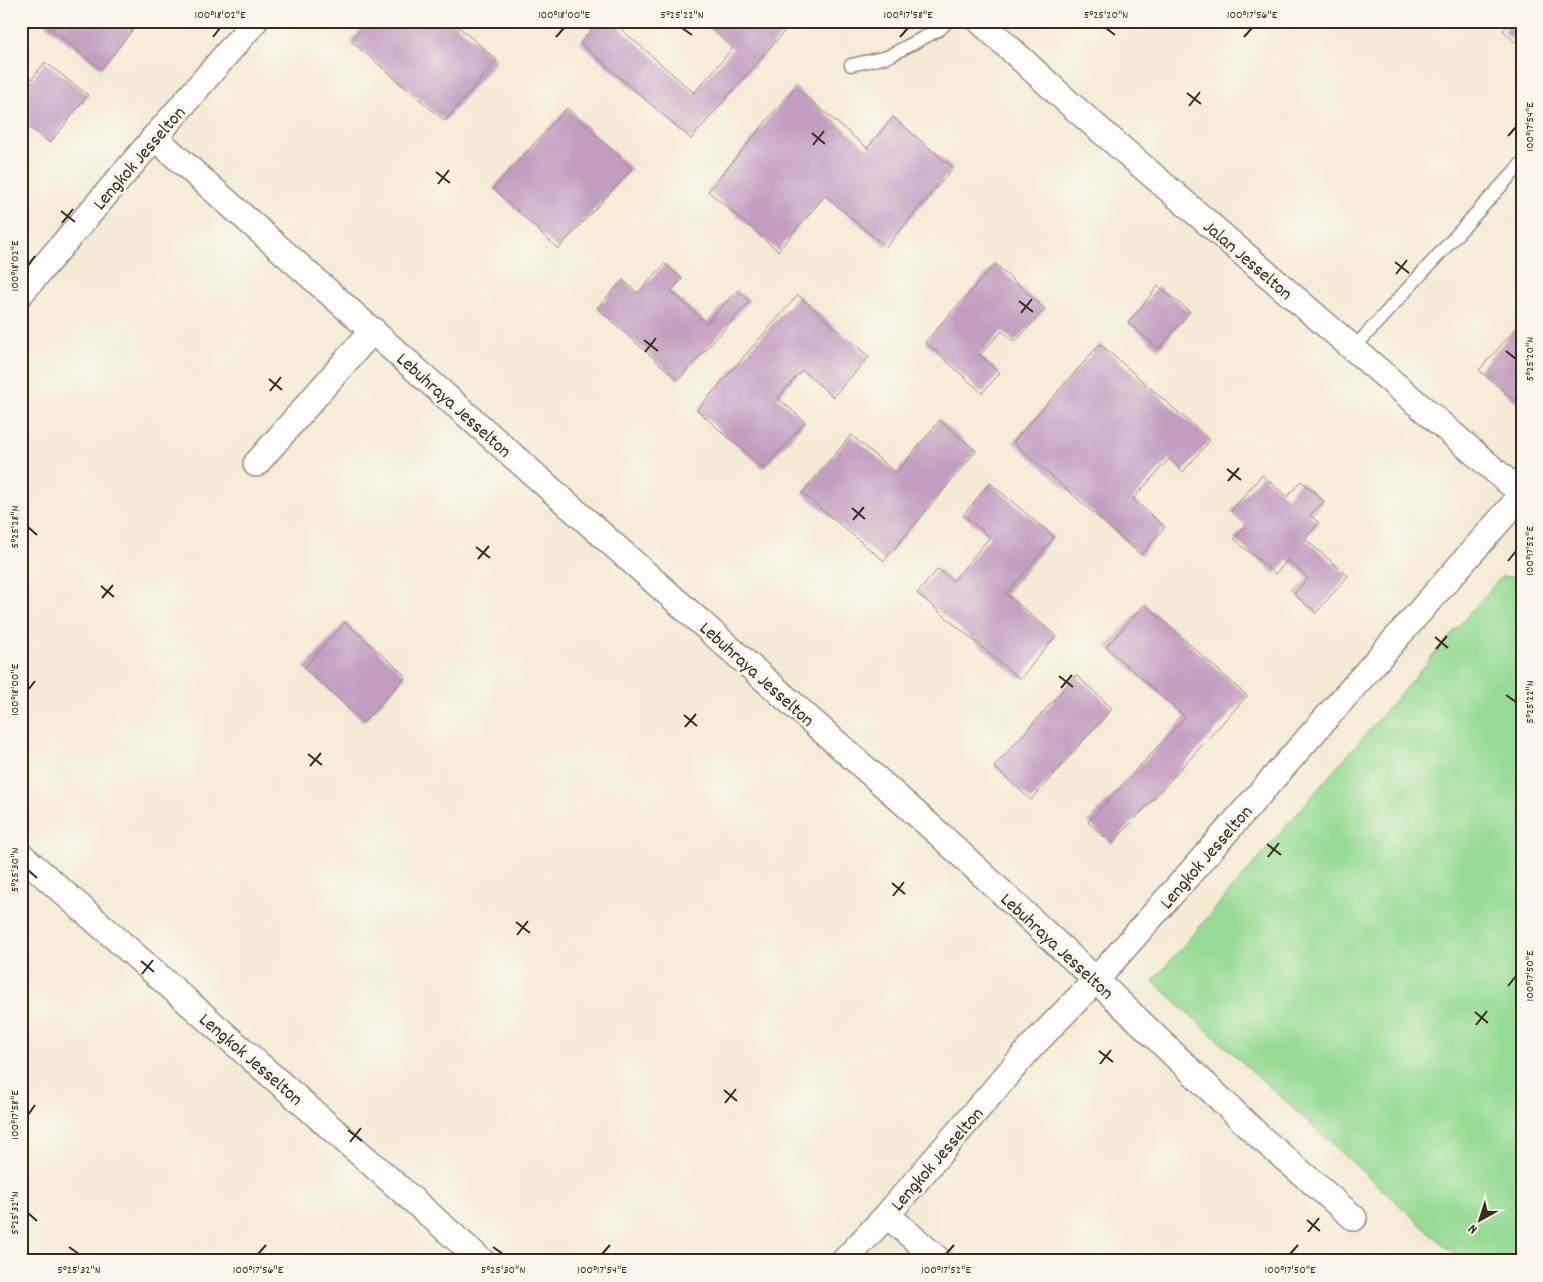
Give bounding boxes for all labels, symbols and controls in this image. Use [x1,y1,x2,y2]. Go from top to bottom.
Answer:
text: 100°18'02"E [195,7,246,24]
text: 100°18'00"E [538,7,591,24]
text: 5°25'22"N [660,7,704,24]
text: 100°17'58"E [883,7,933,24]
text: 5°25'20"N [1084,7,1128,24]
text: 100°17'56"E [1227,7,1278,24]
street label: Lengkok Jesselton [88,101,193,217]
text: 100°17'54"E [1522,102,1539,152]
street label: Jalan Jesselton [1196,215,1297,308]
text: 100°18'02"E [7,240,24,291]
text: 5°25'20"N [1522,337,1539,381]
street label: Lebuhraya Jesselton [389,348,516,466]
text: 5°25'28"N [7,506,24,548]
text: 100°17'52"E [1522,526,1539,576]
street label: Lebuhraya Jesselton [692,617,819,735]
text: 100°18'00"E [7,663,24,716]
text: 5°25'22"N [1522,680,1539,724]
street label: Lengkok Jesselton [1155,800,1260,916]
text: 5°25'30"N [7,848,24,892]
street label: Lebuhraya Jesselton [993,888,1118,1007]
text: 100°17'50"E [1522,950,1539,1001]
street label: Lengkok Jesselton [192,1008,308,1113]
text: 100°17'58"E [7,1090,24,1140]
street label: Lengkok Jesselton [886,1102,991,1218]
text: 5°25'32"N [7,1191,24,1235]
north arrow [1456,1194,1506,1244]
text: N [1464,1219,1482,1238]
text: 5°25'32"N [57,1262,101,1279]
text: 100°17'56"E [233,1262,284,1279]
text: 5°25'30"N [481,1262,525,1279]
text: 100°17'54"E [577,1262,627,1279]
text: 100°17'52"E [921,1262,971,1279]
text: 100°17'50"E [1265,1262,1316,1279]

